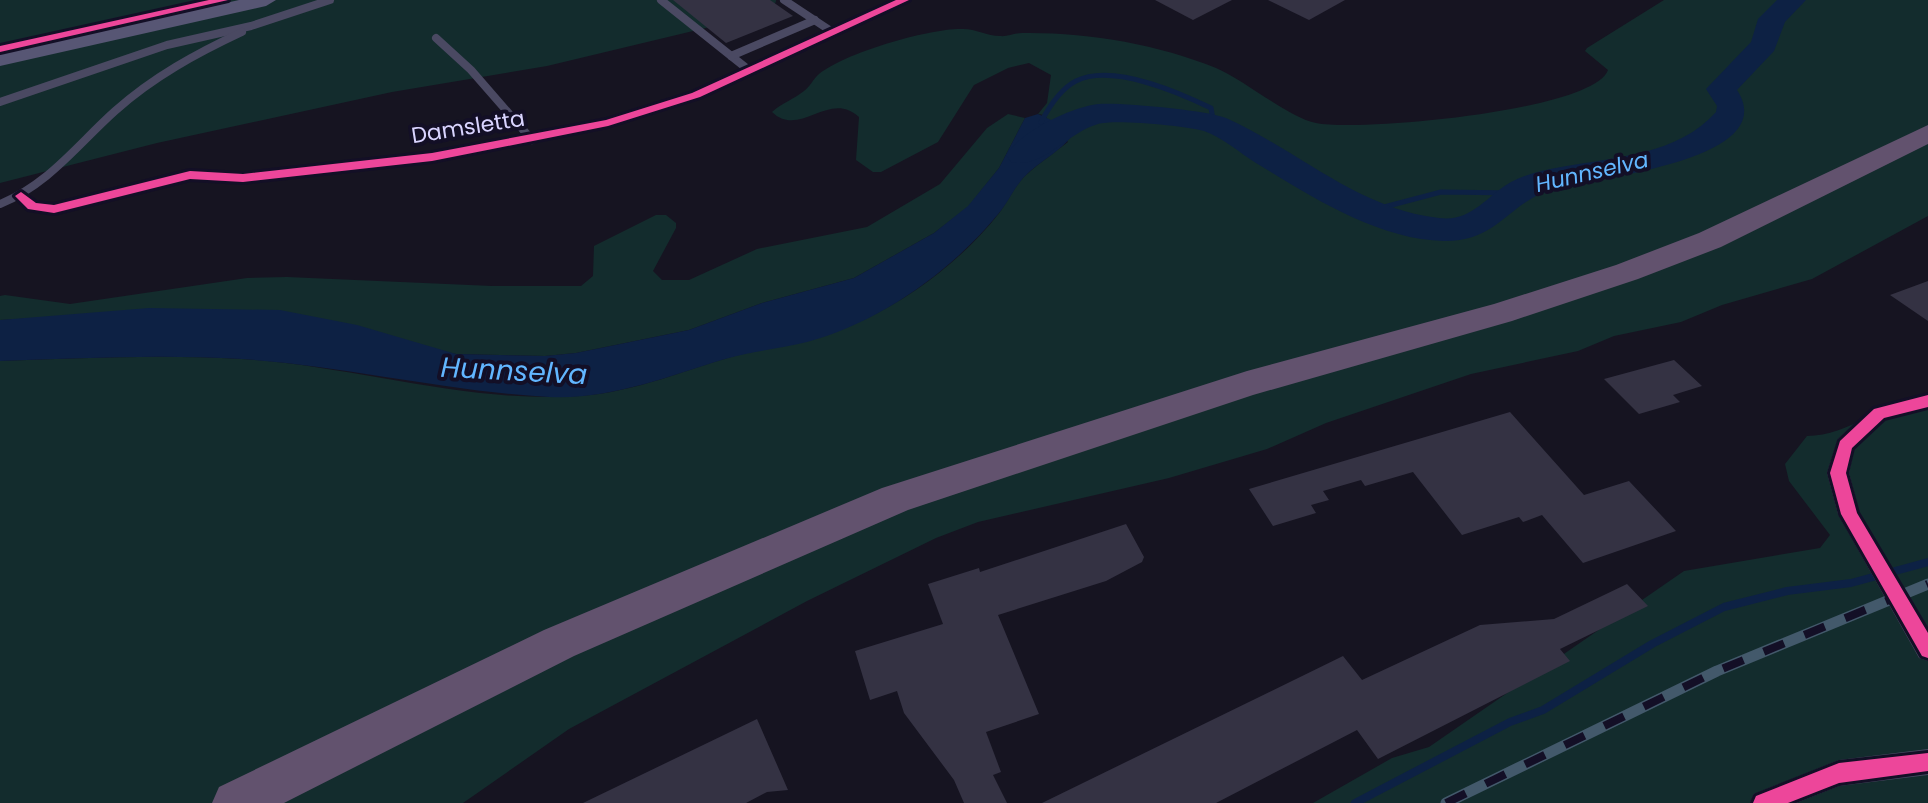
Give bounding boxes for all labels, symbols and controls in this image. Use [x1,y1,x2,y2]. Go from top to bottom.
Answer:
street label: Damsletta [409,103,527,151]
water label: Hunnselva [1532,144,1652,200]
water label: Hunnselva [440,348,588,394]

